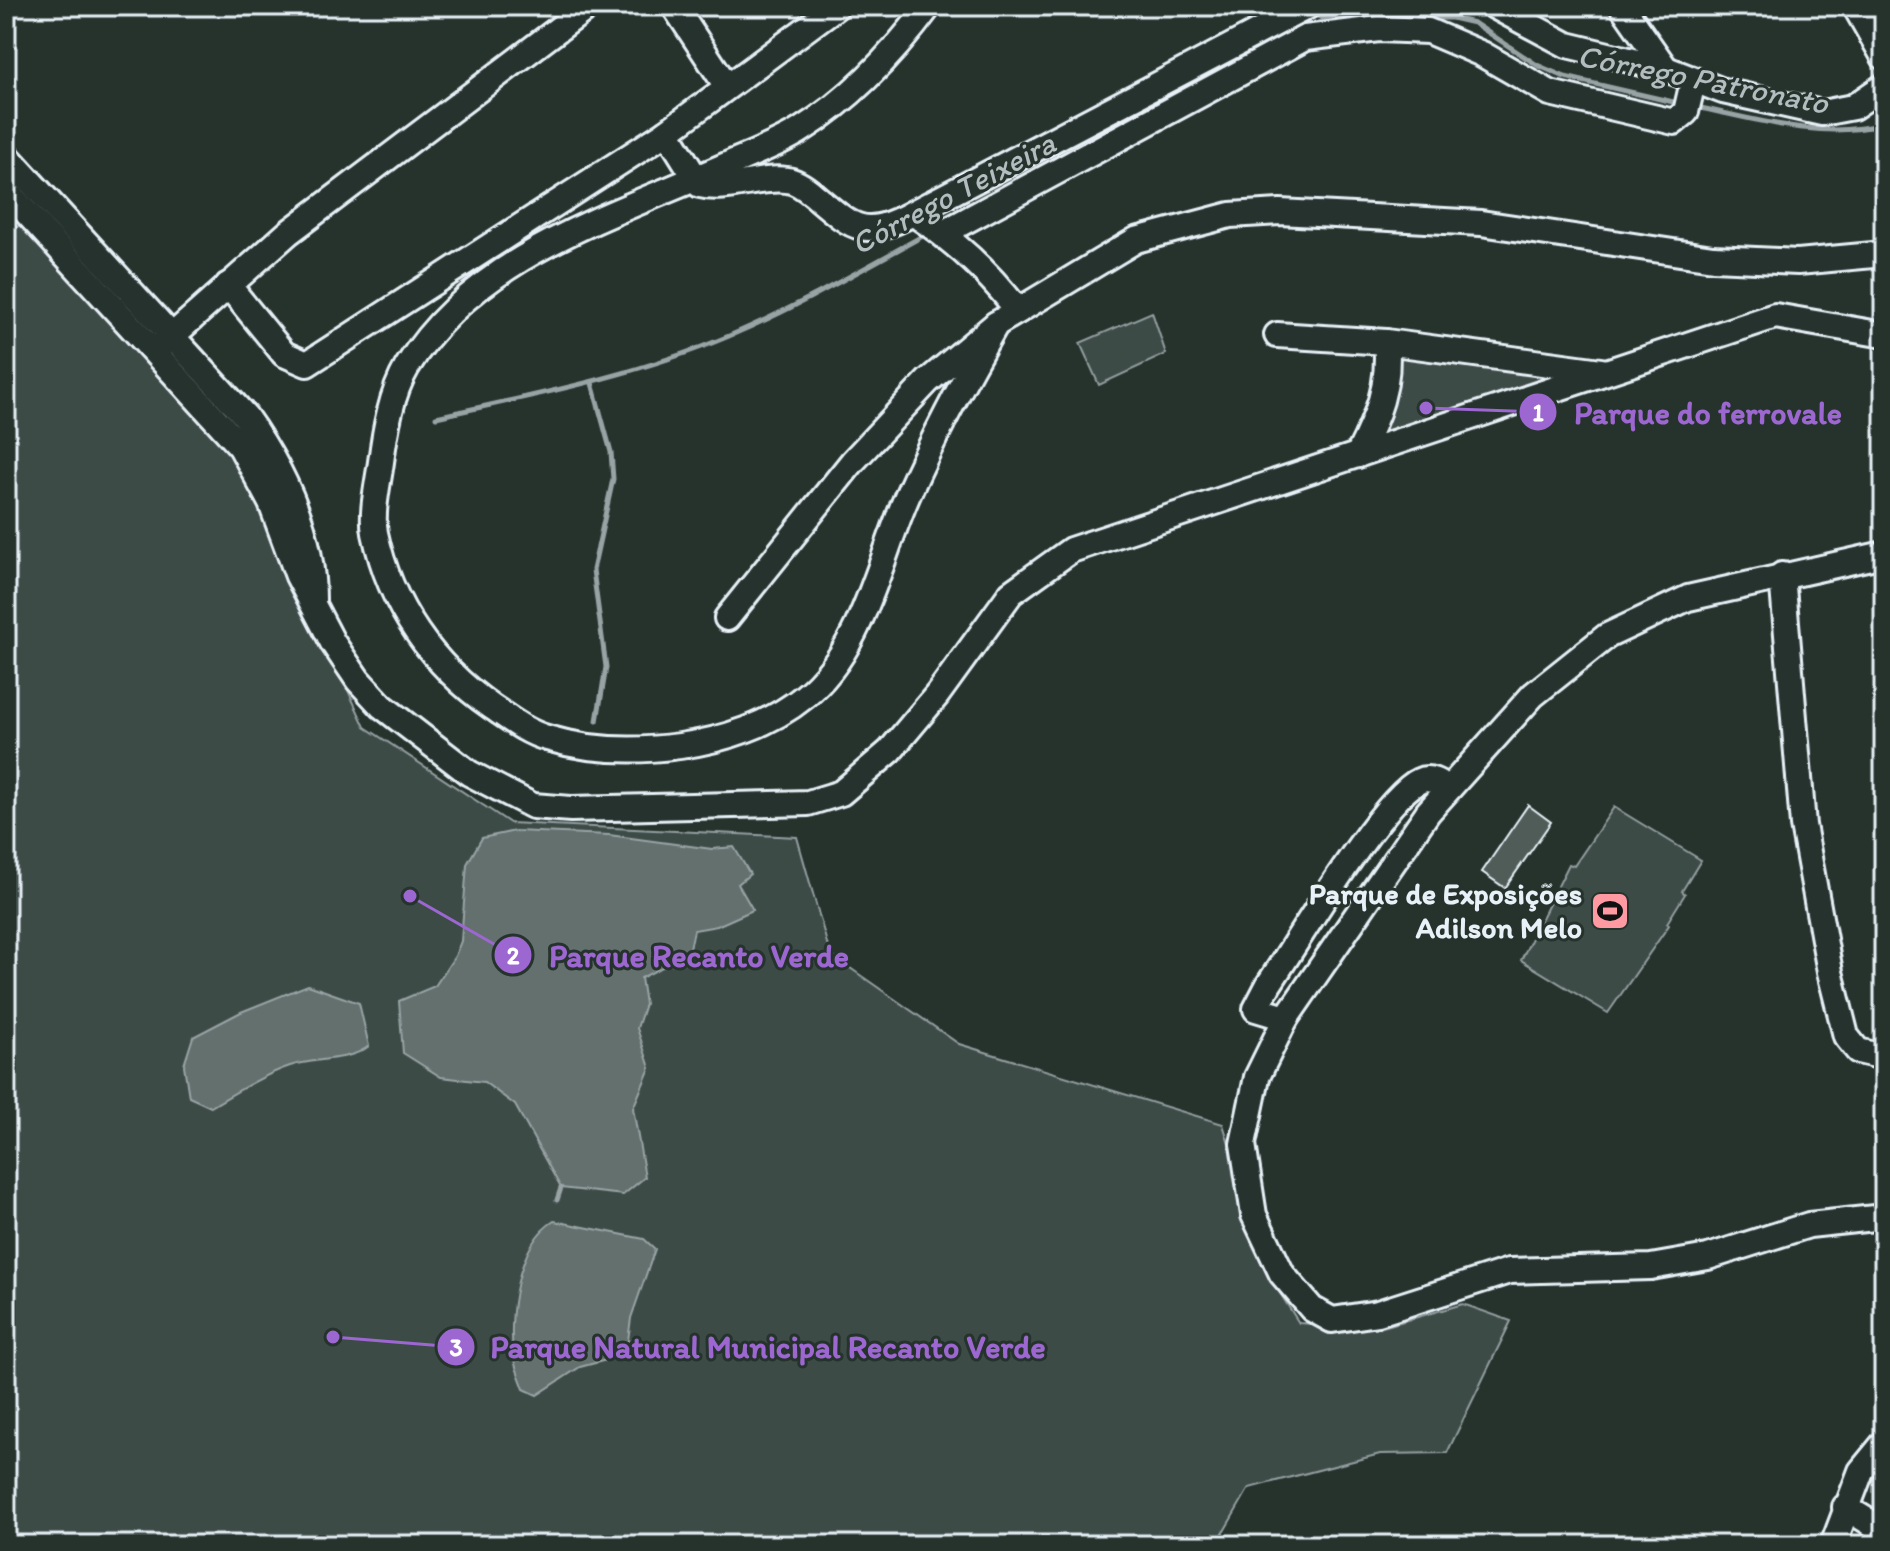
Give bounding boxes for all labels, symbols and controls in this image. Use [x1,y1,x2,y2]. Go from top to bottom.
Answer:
water label: Córrego Patronato [1575,36,1833,122]
water label: Córrego Teixeira [844,123,1062,263]
callout: Parque do ferrovale [1518,384,1858,440]
text: Parque do ferrovale [1574,394,1842,432]
text: 1 [1532,398,1544,427]
place label: Parque de Exposições Adilson Melo [1309,875,1582,946]
sports icon: Parque de Exposições Adilson Melo [1589,890,1631,932]
callout: Parque Recanto Verde [493,927,864,983]
text: Parque Recanto Verde [549,937,849,975]
text: 2 [507,941,520,970]
callout: Parque Natural Municipal Recanto Verde [436,1319,1061,1375]
text: Parque Natural Municipal Recanto Verde [490,1328,1046,1366]
text: 3 [449,1333,463,1362]

